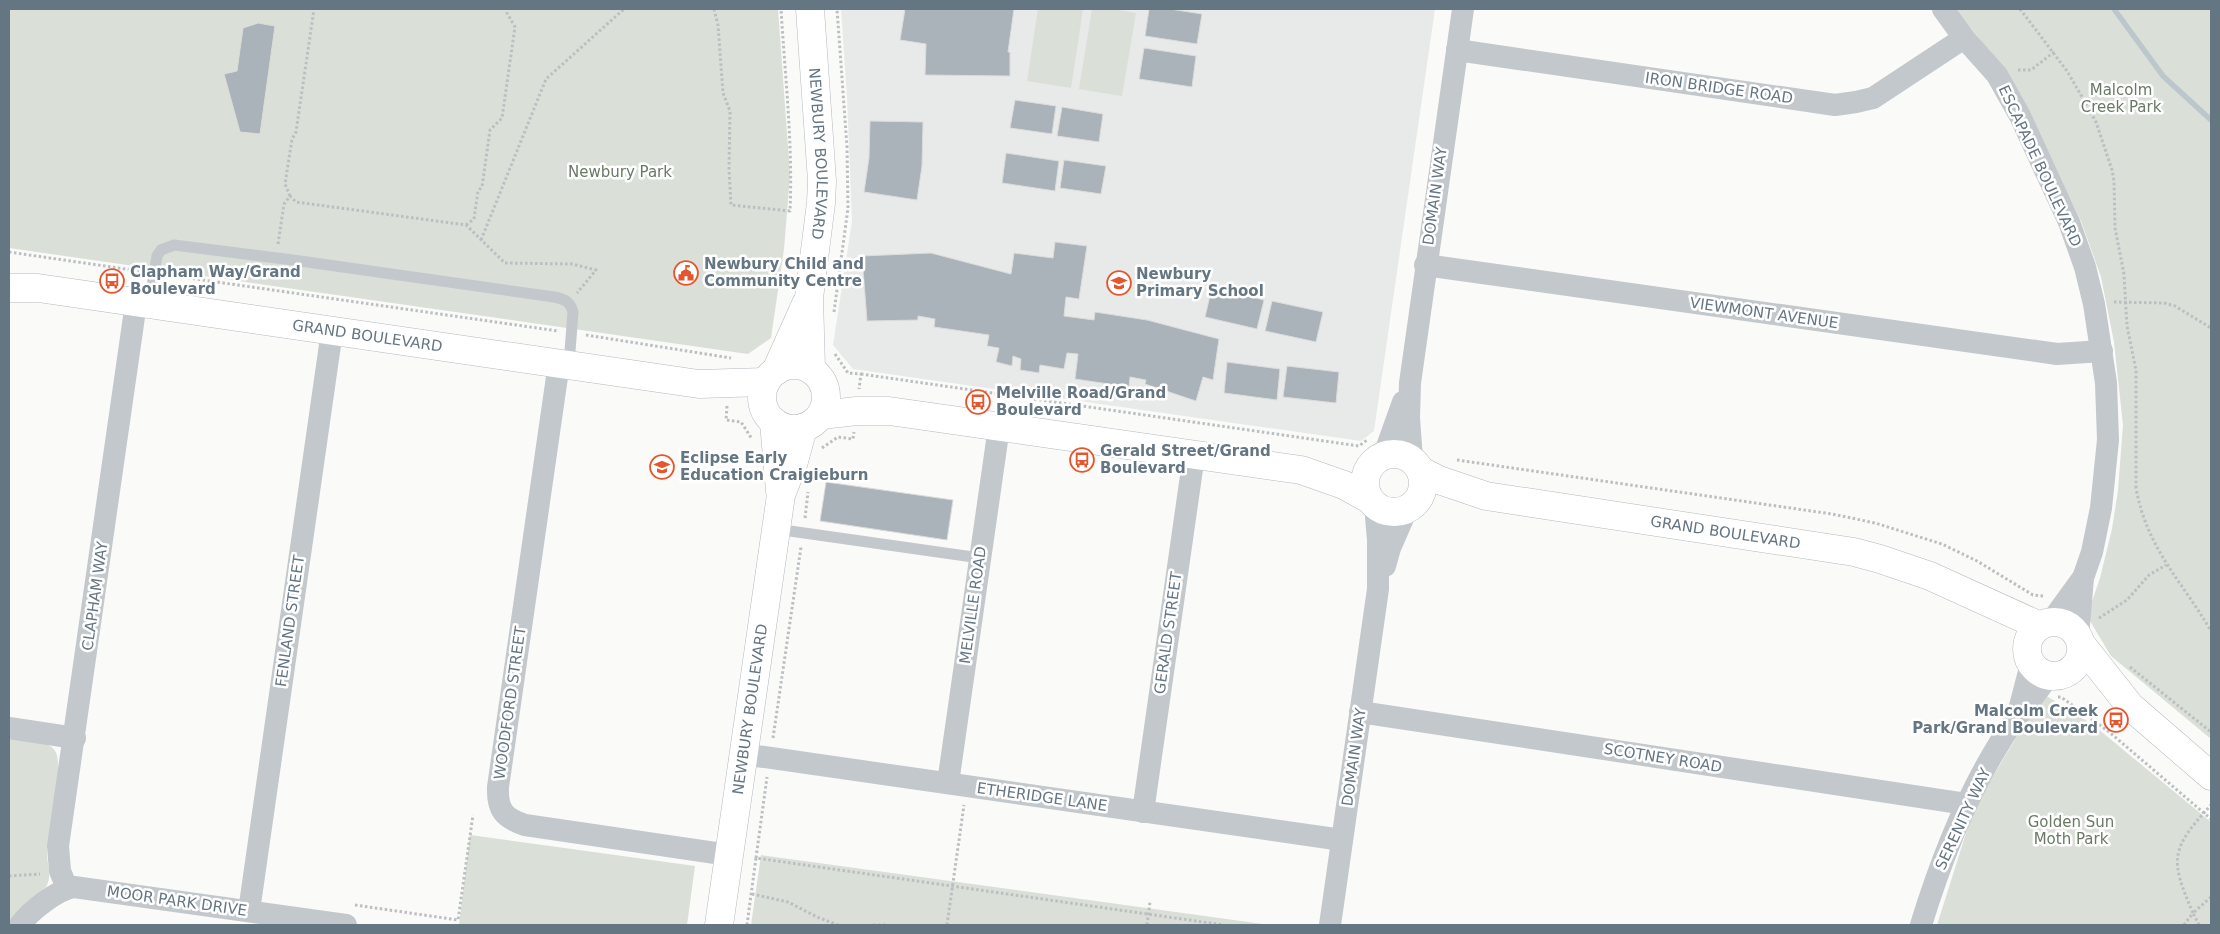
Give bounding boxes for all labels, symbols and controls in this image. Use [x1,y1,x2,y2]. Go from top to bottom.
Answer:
street label: NEWBURY BOULEVARD [805,67,831,241]
street label: IRON BRIDGE ROAD [1644,69,1794,107]
park label: Malcolm Creek Park [2081,81,2162,116]
street label: ESCAPADE BOULEVARD [1995,82,2085,250]
street label: DOMAIN WAY [1419,145,1451,246]
park label: Newbury Park [568,163,672,181]
place label: Newbury Child and Community Centre [704,255,864,290]
public building icon: Newbury Child and Community Centre [673,260,699,286]
place label: Clapham Way/Grand Boulevard [130,263,301,298]
place label: Newbury Primary School [1136,265,1264,300]
bus stop icon: Clapham Way/Grand Boulevard [99,268,125,294]
school or university icon: Newbury Primary School [1106,270,1132,296]
street label: VIEWMONT AVENUE [1689,294,1839,332]
street label: GRAND BOULEVARD [291,316,444,356]
place label: Melville Road/Grand Boulevard [996,384,1166,419]
bus stop icon: Melville Road/Grand Boulevard [965,389,991,415]
place label: Gerald Street/Grand Boulevard [1100,442,1271,477]
bus stop icon: Gerald Street/Grand Boulevard [1069,447,1095,473]
place label: Eclipse Early Education Craigieburn [680,449,868,484]
school or university icon: Eclipse Early Education Craigieburn [649,454,675,480]
street label: GRAND BOULEVARD [1649,512,1802,553]
street label: CLAPHAM WAY [78,539,112,652]
street label: MELVILLE ROAD [956,545,990,665]
street label: FENLAND STREET [272,553,308,688]
street label: GERALD STREET [1151,570,1186,695]
street label: NEWBURY BOULEVARD [729,623,771,796]
street label: WOODFORD STREET [490,624,530,781]
place label: Malcolm Creek Park/Grand Boulevard [1912,702,2099,737]
street label: DOMAIN WAY [1338,706,1370,807]
bus stop icon: Malcolm Creek Park/Grand Boulevard [2103,707,2129,733]
street label: SCOTNEY ROAD [1603,740,1723,776]
street label: SERENITY WAY [1932,765,1995,873]
street label: ETHERIDGE LANE [976,779,1108,815]
park label: Golden Sun Moth Park [2028,813,2114,848]
street label: MOOR PARK DRIVE [106,882,248,920]

